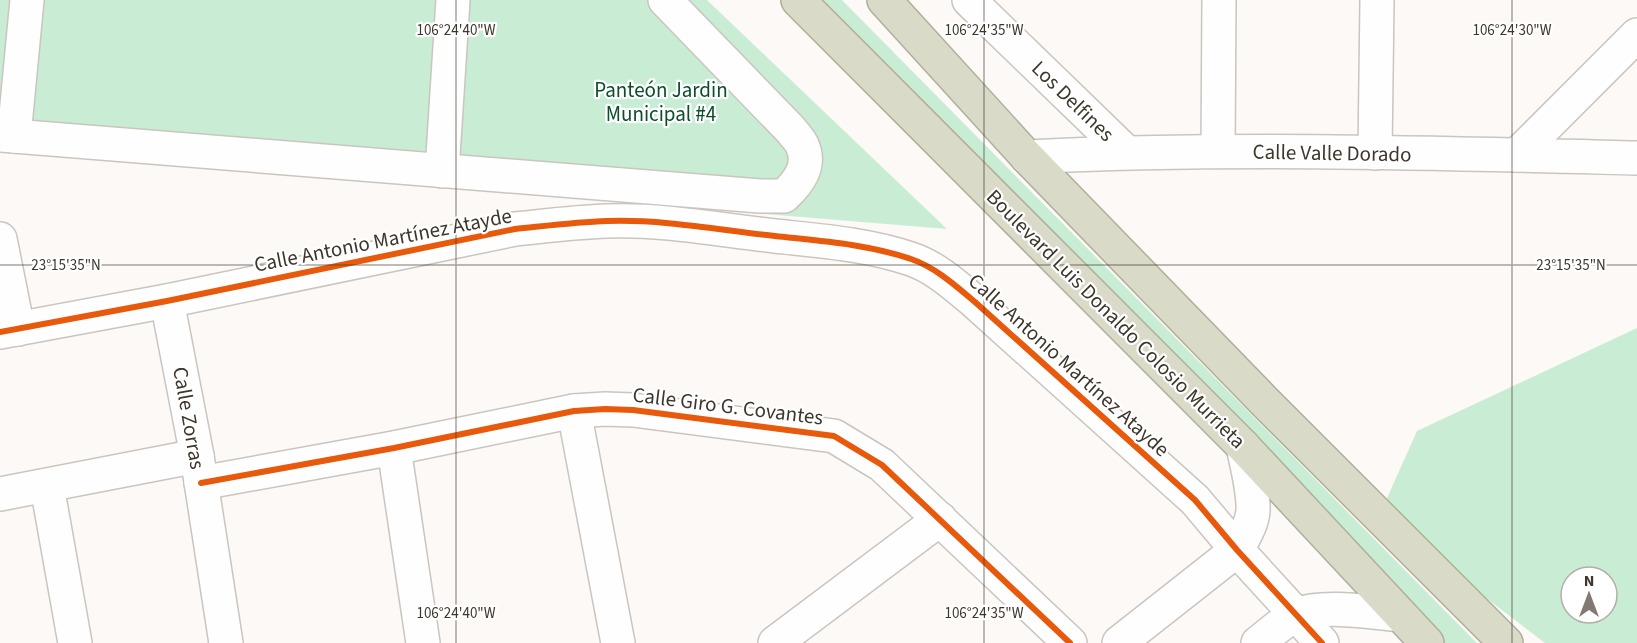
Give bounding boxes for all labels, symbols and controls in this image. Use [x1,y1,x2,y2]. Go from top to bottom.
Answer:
text: 106°24'40"W [416,20,496,41]
text: 106°24'35"W [944,20,1024,41]
text: 106°24'30"W [1472,20,1552,41]
street label: Los Delfines [1025,54,1121,148]
park label: Panteón Jardin Municipal #4 [594,75,728,129]
street label: Calle Valle Dorado [1252,137,1412,169]
street label: Boulevard Luis Donaldo Colosio Murrieta [980,183,1252,455]
street label: Calle Antonio Martínez Atayde [252,200,514,280]
text: 23°15'35"N [31,255,101,276]
text: 23°15'35"N [1536,255,1606,276]
street label: Calle Antonio Martínez Atayde [962,266,1176,464]
street label: Calle Zorras [165,364,213,472]
street label: Calle Giro G. Covantes [631,379,825,433]
north arrow [1559,565,1619,625]
text: N [1584,570,1594,592]
text: 106°24'40"W [416,603,496,624]
text: 106°24'35"W [944,603,1024,624]

